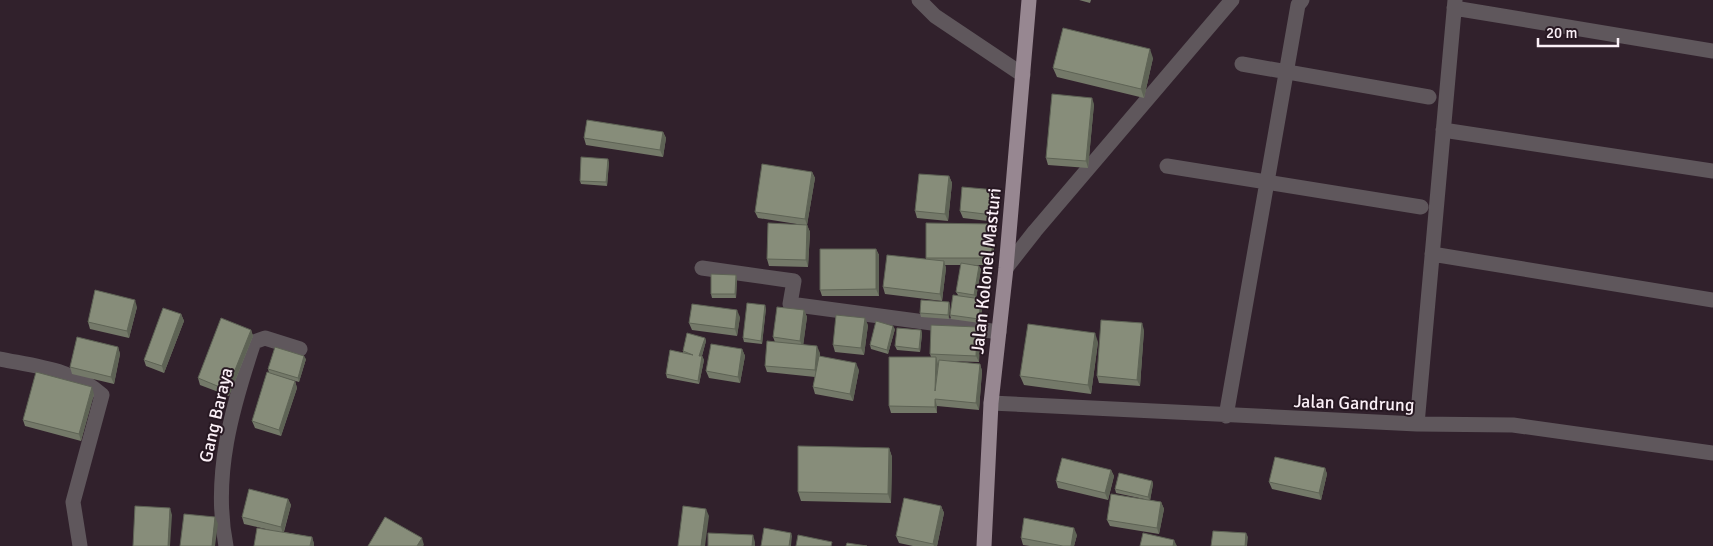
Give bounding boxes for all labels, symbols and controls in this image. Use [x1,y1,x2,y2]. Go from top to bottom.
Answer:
scale bar [1538,15,1618,47]
text: 20 m [1546,24,1577,42]
street label: Jalan Kolonel Masturi [966,187,1006,355]
street label: Gang Baraya [194,365,238,465]
street label: Jalan Gandrung [1293,390,1415,416]

